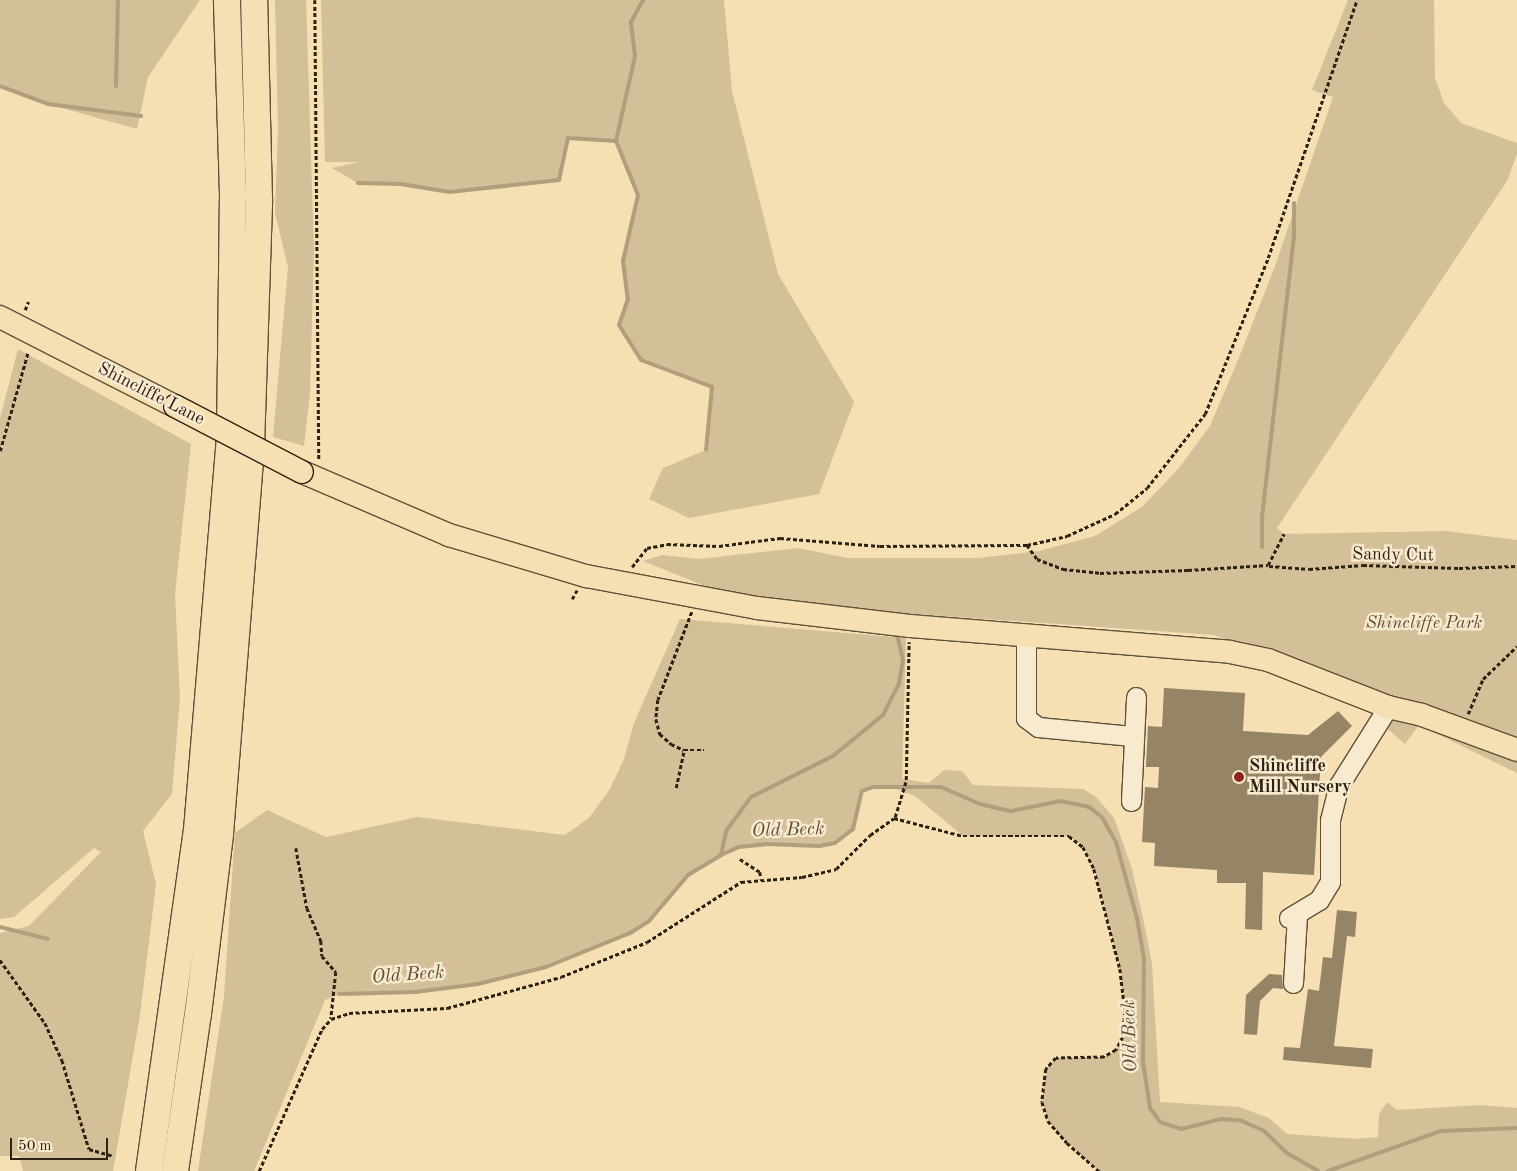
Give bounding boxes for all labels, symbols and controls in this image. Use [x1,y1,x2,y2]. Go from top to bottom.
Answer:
street label: Shincliffe Lane [94,358,208,430]
street label: Sandy Cut [1352,543,1434,567]
park label: Shincliffe Park [1366,612,1482,634]
place label: Shincliffe Mill Nursery [1249,756,1351,799]
marker: Shincliffe Mill Nursery [1233,771,1245,783]
water label: Old Beck [751,818,825,844]
water label: Old Beck [371,962,445,990]
water label: Old Beck [1118,999,1144,1073]
scale bar [12,1128,110,1160]
text: 50 m [18,1139,52,1154]

